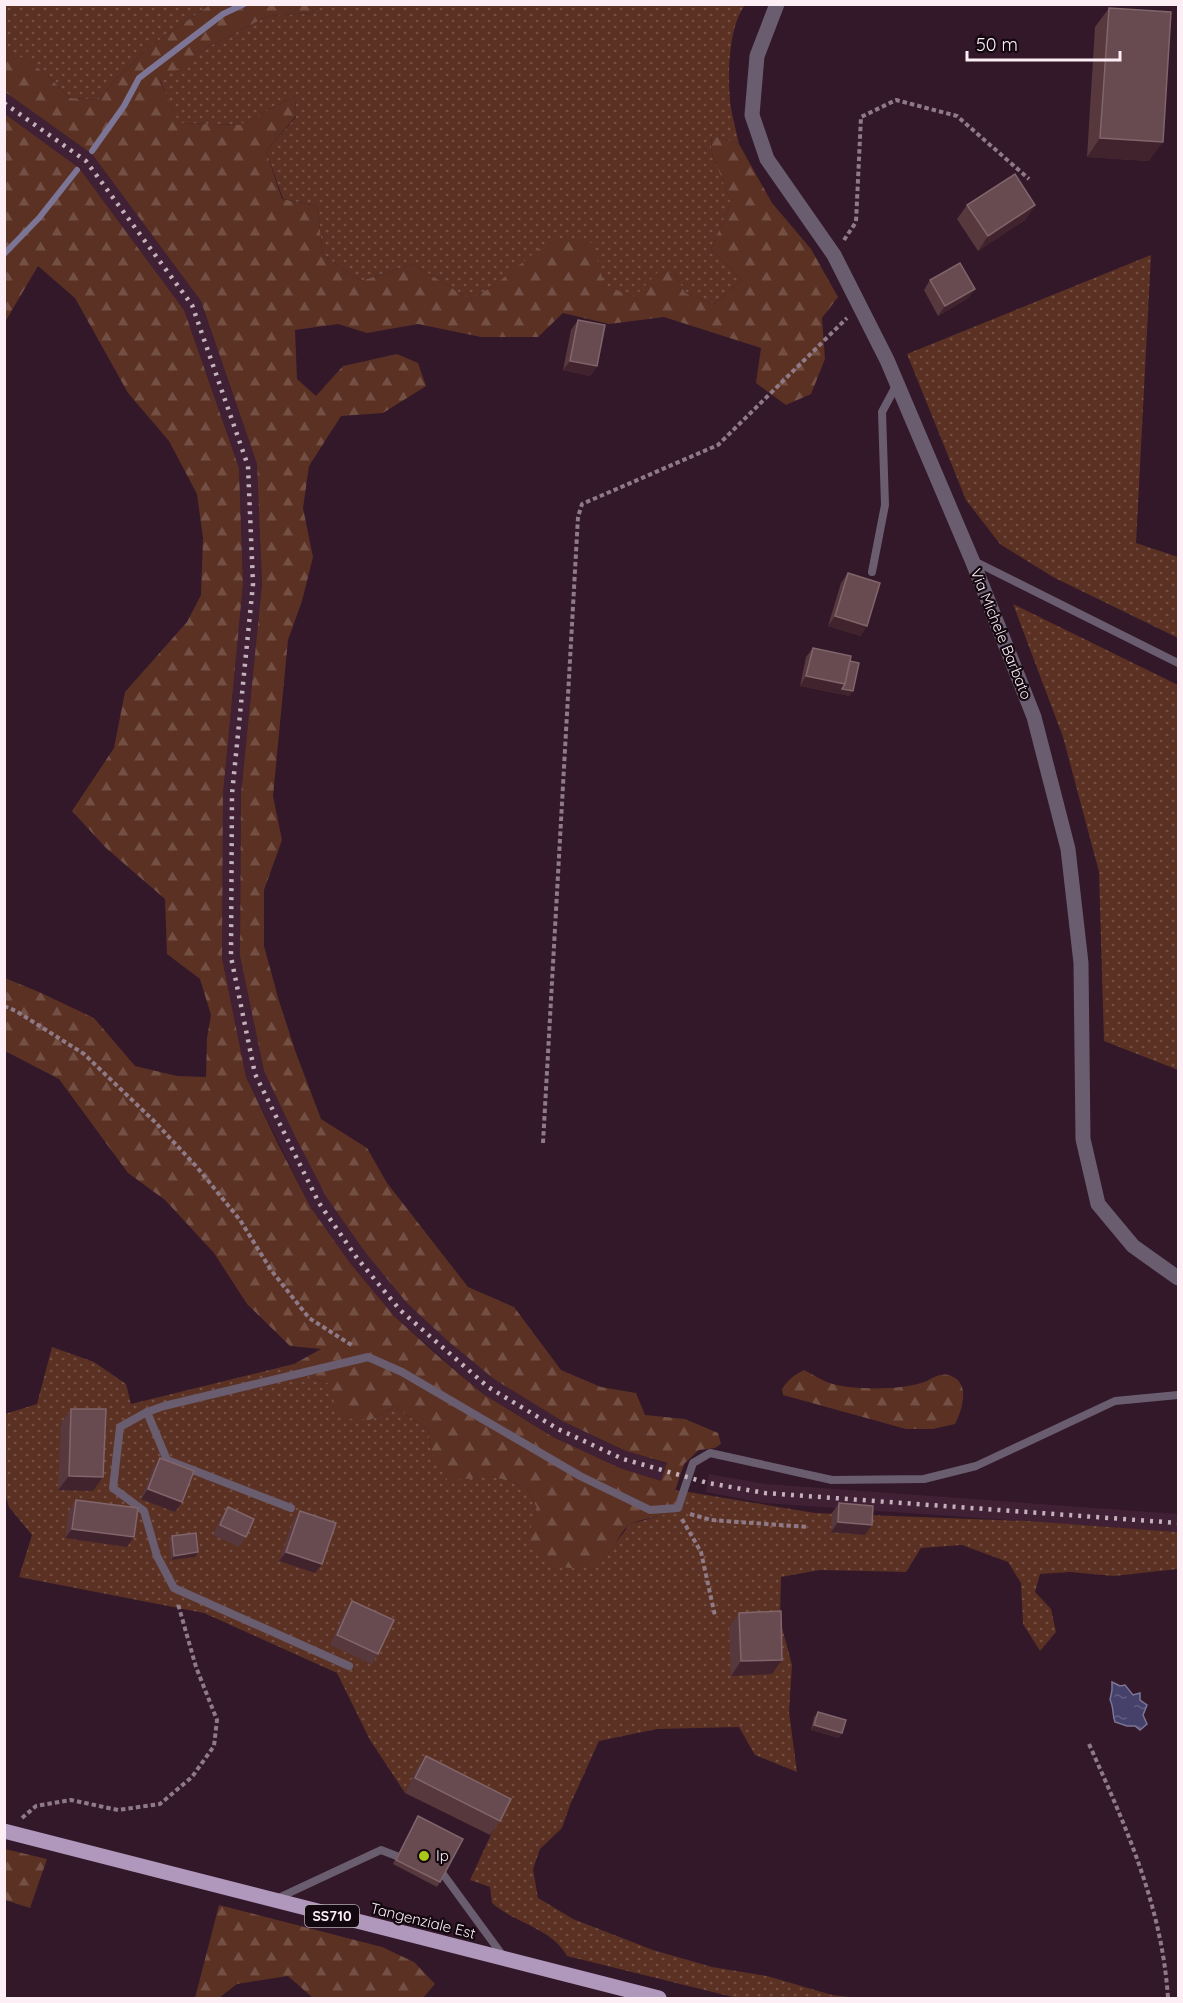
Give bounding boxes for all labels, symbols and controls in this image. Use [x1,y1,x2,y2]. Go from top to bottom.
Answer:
scale bar [967,24,1120,62]
text: 50 m [976,33,1018,56]
street label: Via Michele Barbato [967,566,1036,702]
place label: Ip [436,1846,449,1865]
marker: Ip [417,1849,431,1863]
street label: Tangenziale Est [369,1898,478,1943]
road number: SS710 [305,1905,359,1927]

